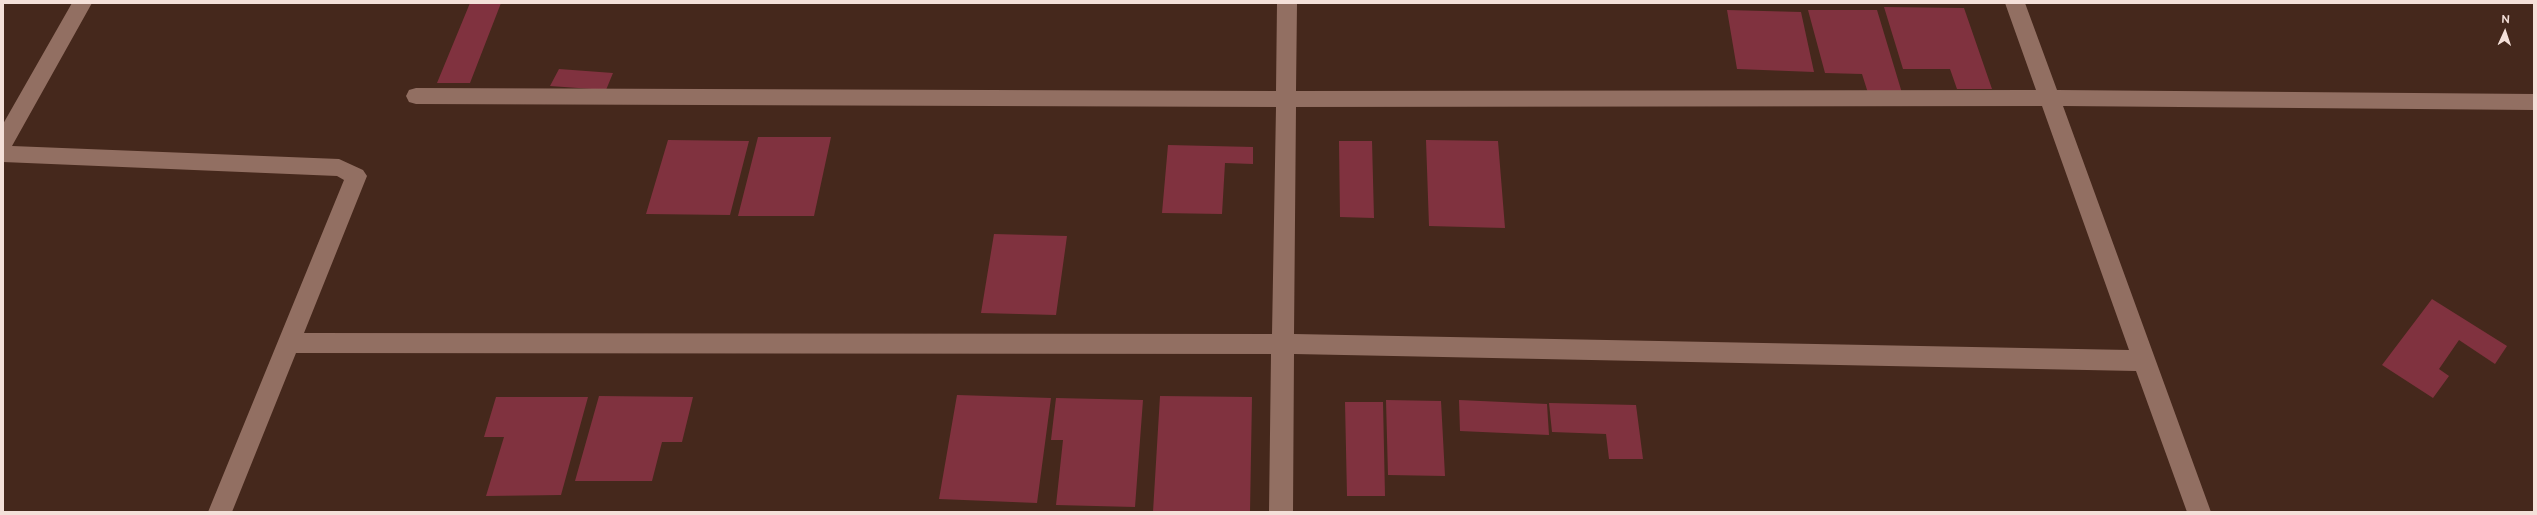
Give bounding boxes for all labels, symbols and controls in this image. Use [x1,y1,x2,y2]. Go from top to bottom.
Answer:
north arrow [2485,12,2525,52]
text: N [2501,13,2510,26]

